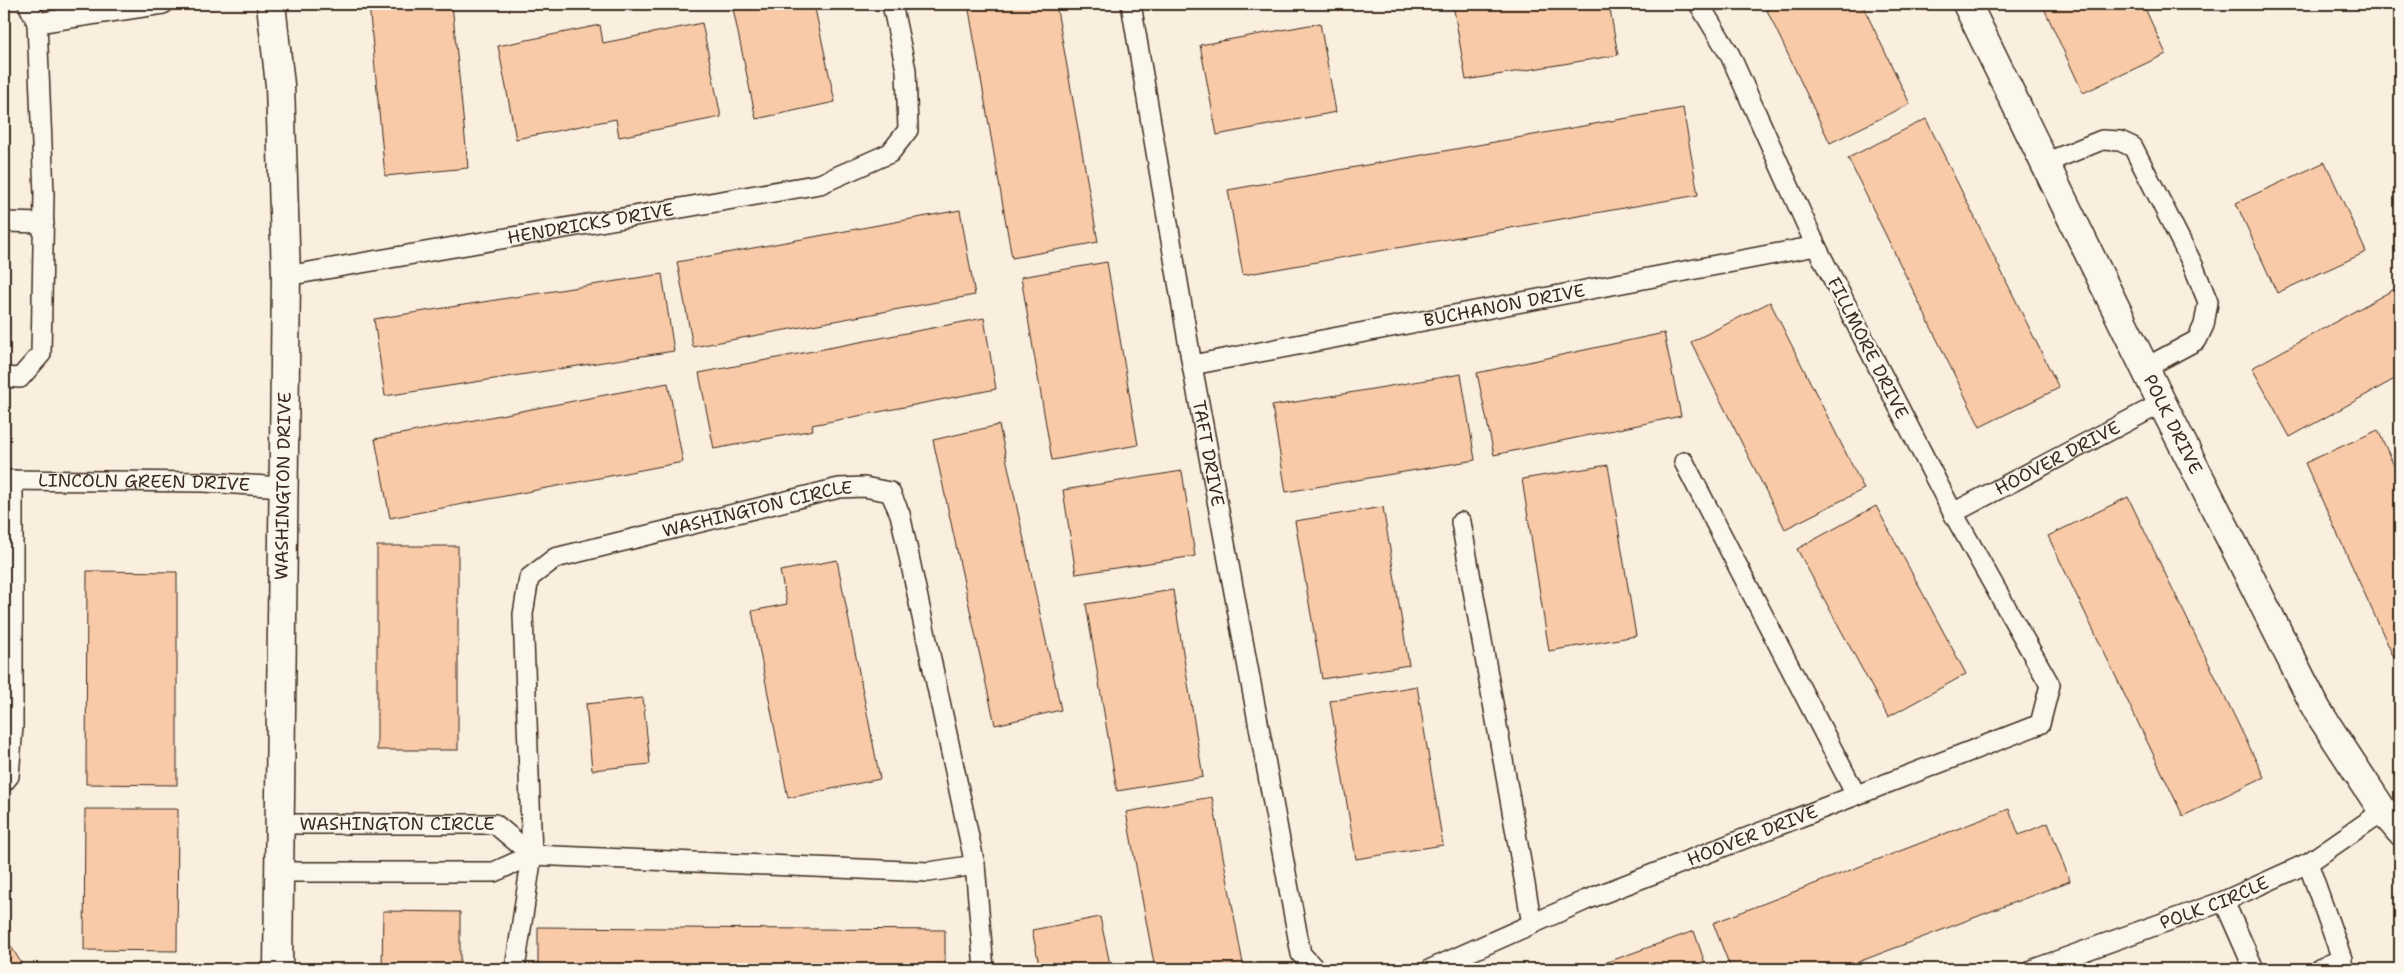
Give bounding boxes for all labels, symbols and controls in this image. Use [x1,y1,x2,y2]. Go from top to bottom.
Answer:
street label: HENDRICKS DRIVE [505,197,676,250]
street label: FILLMORE DRIVE [1822,273,1914,423]
street label: BUCHANON DRIVE [1422,278,1587,333]
street label: POLK DRIVE [2138,370,2208,478]
street label: WASHINGTON DRIVE [269,392,297,580]
street label: TAFT DRIVE [1187,398,1230,508]
street label: HOOVER DRIVE [1991,415,2124,501]
street label: LINCOLN GREEN DRIVE [38,468,251,497]
street label: WASHINGTON CIRCLE [660,475,853,543]
street label: HOOVER DRIVE [1683,799,1821,872]
street label: WASHINGTON CIRCLE [299,812,495,836]
street label: POLK CIRCLE [2157,870,2272,935]

